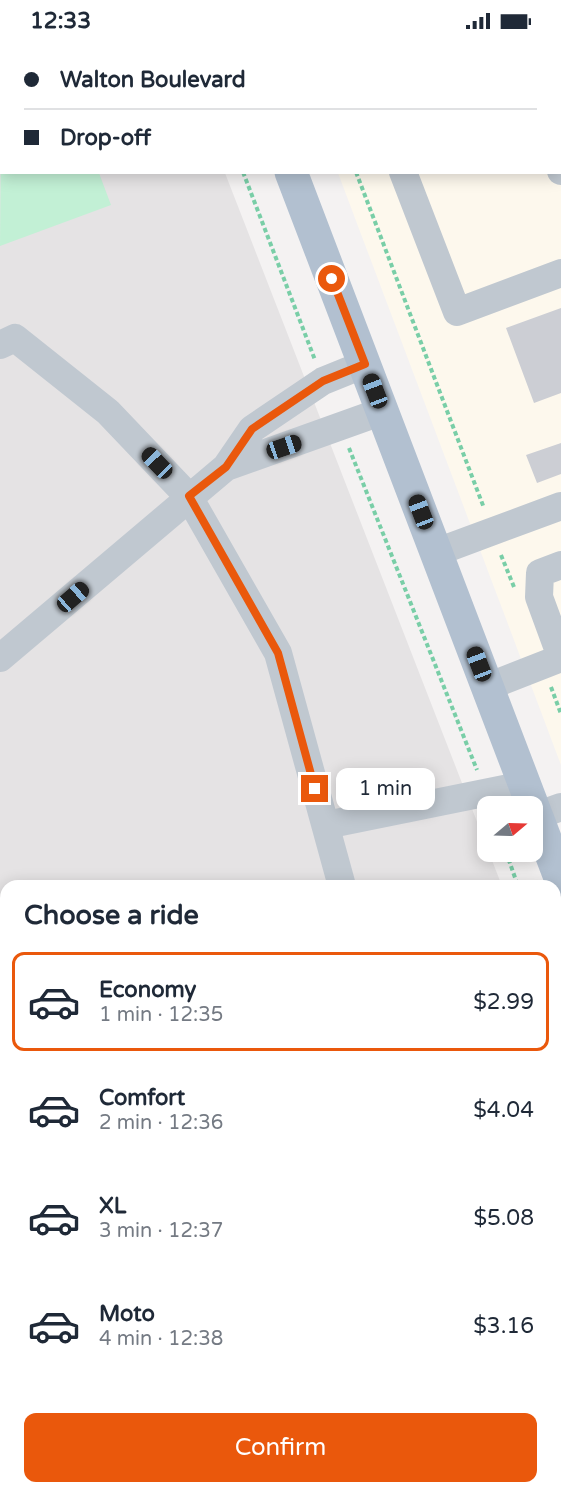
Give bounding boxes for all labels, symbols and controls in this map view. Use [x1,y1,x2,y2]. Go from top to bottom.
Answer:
text: 12:33 [30,8,91,34]
text: Walton Boulevard [60,67,246,93]
text: Drop-off [60,125,151,151]
route start [318,265,345,292]
car [360,371,390,411]
car [264,433,304,461]
car [138,444,176,482]
car [406,492,436,532]
car [54,578,92,616]
car [464,644,494,684]
callout: 1 min [336,768,435,810]
route end [301,775,328,802]
text: 1 min [359,777,412,801]
north arrow [477,796,543,862]
map controls [477,796,543,862]
text: Choose a ride [24,899,199,932]
icon: car [27,975,81,1029]
text: Economy [99,977,196,1003]
text: $2.99 [473,989,534,1015]
text: 1 min · 12:35 [99,1003,223,1027]
icon: car [27,1083,81,1137]
text: Comfort [99,1085,185,1111]
text: $4.04 [473,1097,534,1123]
text: 2 min · 12:36 [99,1111,223,1135]
icon: car [27,1191,81,1245]
text: XL [99,1193,126,1219]
text: $5.08 [473,1205,534,1231]
text: 3 min · 12:37 [99,1219,223,1243]
icon: car [27,1299,81,1353]
text: Moto [99,1301,155,1327]
text: $3.16 [473,1313,534,1339]
text: 4 min · 12:38 [99,1327,223,1351]
button: Confirm [24,1413,537,1482]

